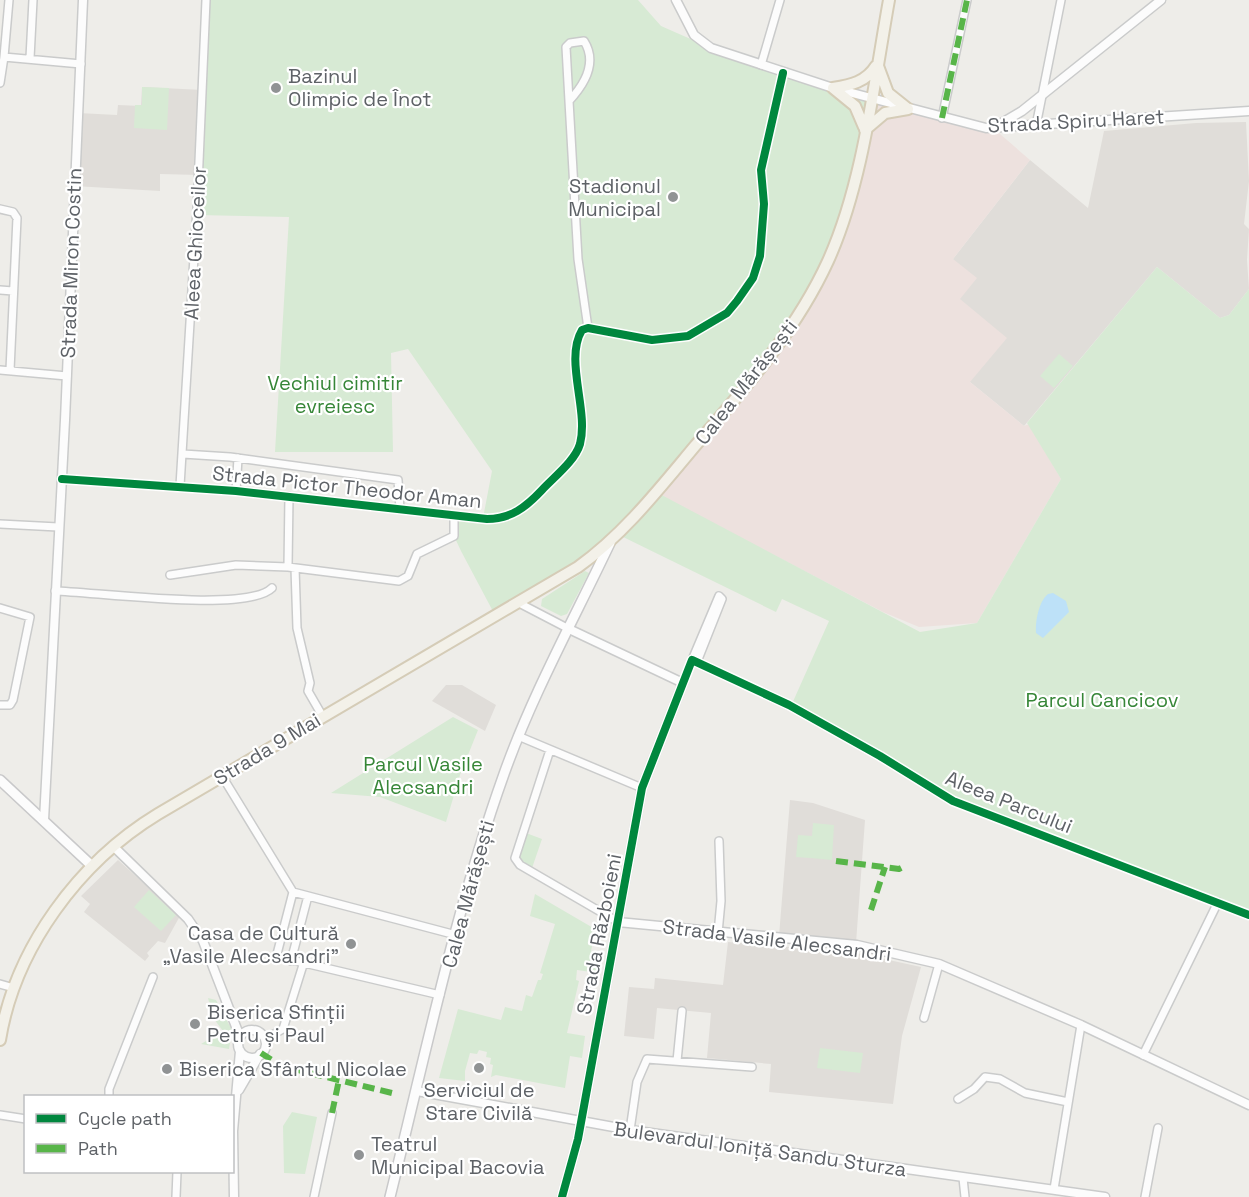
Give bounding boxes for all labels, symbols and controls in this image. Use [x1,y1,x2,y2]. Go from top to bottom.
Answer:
place label: Bazinul Olimpic de Înot [288,63,431,112]
marker: Bazinul Olimpic de Înot [269,81,283,95]
street label: Strada Spiru Haret [987,103,1165,139]
street label: Aleea Ghioceilor [178,165,212,321]
street label: Strada Miron Costin [55,167,87,359]
place label: Stadionul Municipal [568,173,661,222]
marker: Stadionul Municipal [666,190,680,204]
street label: Calea Mărășești [689,314,803,450]
park label: Vechiul cimitir evreiesc [267,370,403,419]
street label: Strada Pictor Theodor Aman [211,460,483,514]
park label: Parcul Cancicov [1026,687,1179,713]
street label: Strada 9 Mai [209,707,325,791]
park label: Parcul Vasile Alecsandri [363,751,483,800]
street label: Aleea Parcului [942,765,1076,839]
street label: Calea Mărășești [436,817,500,971]
street label: Strada Războieni [571,851,627,1017]
street label: Strada Vasile Alecsandri [661,913,893,967]
place label: Casa de Cultură „Vasile Alecsandri” [163,920,339,969]
marker: Casa de Cultură „Vasile Alecsandri” [344,937,358,951]
place label: Biserica Sfinții Petru și Paul [207,999,345,1048]
marker: Biserica Sfinții Petru și Paul [188,1017,202,1031]
place label: Biserica Sfântul Nicolae [179,1056,407,1082]
marker: Serviciul de Stare Civilă [472,1061,486,1075]
marker: Biserica Sfântul Nicolae [160,1062,174,1076]
place label: Serviciul de Stare Civilă [423,1077,535,1126]
legend [24,1095,234,1173]
text: Cycle path [78,1107,172,1130]
street label: Bulevardul Ioniță Sandu Sturza [612,1116,908,1182]
place label: Teatrul Municipal Bacovia [371,1131,545,1180]
text: Path [78,1137,118,1160]
marker: Teatrul Municipal Bacovia [352,1148,366,1162]

